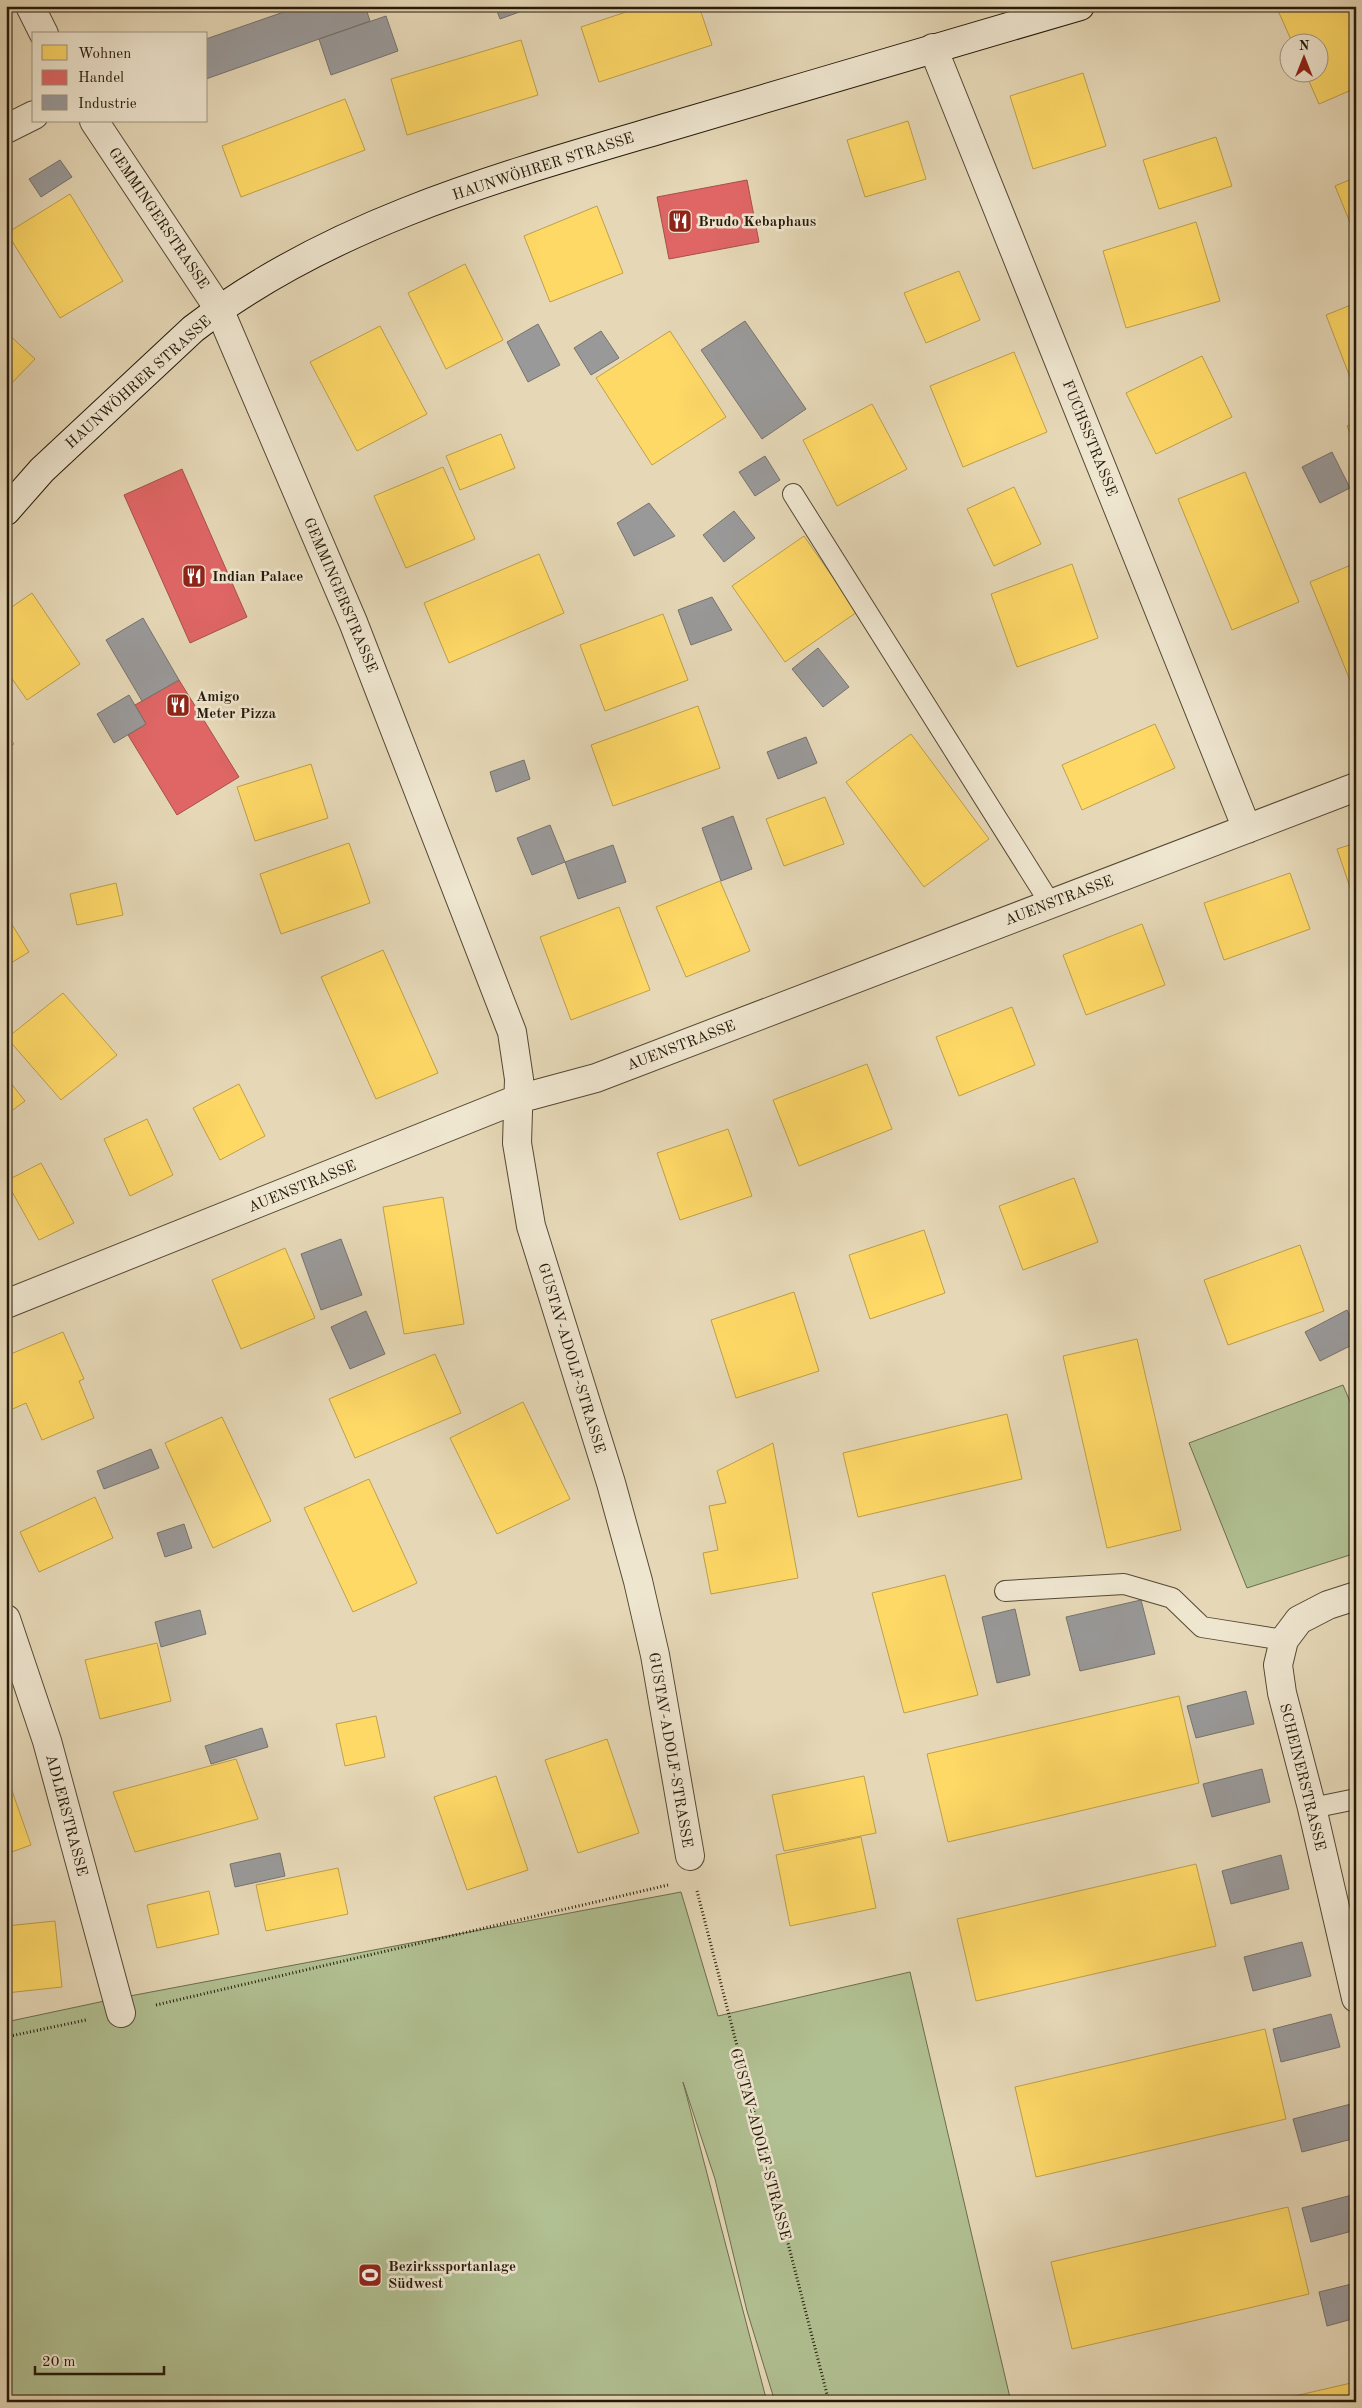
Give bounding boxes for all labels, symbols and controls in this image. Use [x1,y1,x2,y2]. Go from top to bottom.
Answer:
legend [32,32,208,122]
north arrow [1280,32,1330,82]
text: N [1299,39,1310,53]
text: Wohnen [78,47,131,62]
text: Handel [78,71,124,86]
text: Industrie [78,97,137,112]
street label: HAUNWÖHRER STRASSE [450,128,636,204]
street label: GEMMINGERSTRASSE [105,145,211,292]
restaurant icon: Brudo Kebaphaus [667,208,693,234]
place label: Brudo Kebaphaus [698,215,816,230]
street label: HAUNWÖHRER STRASSE [61,312,215,452]
street label: FUCHSSTRASSE [1058,378,1119,499]
street label: GEMMINGERSTRASSE [300,516,379,675]
restaurant icon: Indian Palace [181,563,207,589]
place label: Indian Palace [212,570,303,585]
place label: Amigo Meter Pizza [196,690,276,722]
restaurant icon: Amigo Meter Pizza [165,692,191,718]
street label: AUENSTRASSE [1003,874,1116,929]
street label: AUENSTRASSE [625,1019,738,1074]
street label: AUENSTRASSE [246,1159,359,1216]
street label: GUSTAV-ADOLF-STRASSE [534,1262,607,1455]
street label: GUSTAV-ADOLF-STRASSE [645,1651,694,1849]
street label: SCHEINERSTRASSE [1276,1702,1327,1853]
street label: ADLERSTRASSE [42,1753,89,1878]
street label: GUSTAV-ADOLF-STRASSE [727,2047,792,2242]
place label: Bezirkssportanlage Südwest [388,2260,516,2292]
sports icon: Bezirkssportanlage Südwest [357,2262,383,2288]
scale bar [35,2343,164,2375]
text: 20 m [42,2355,76,2370]

